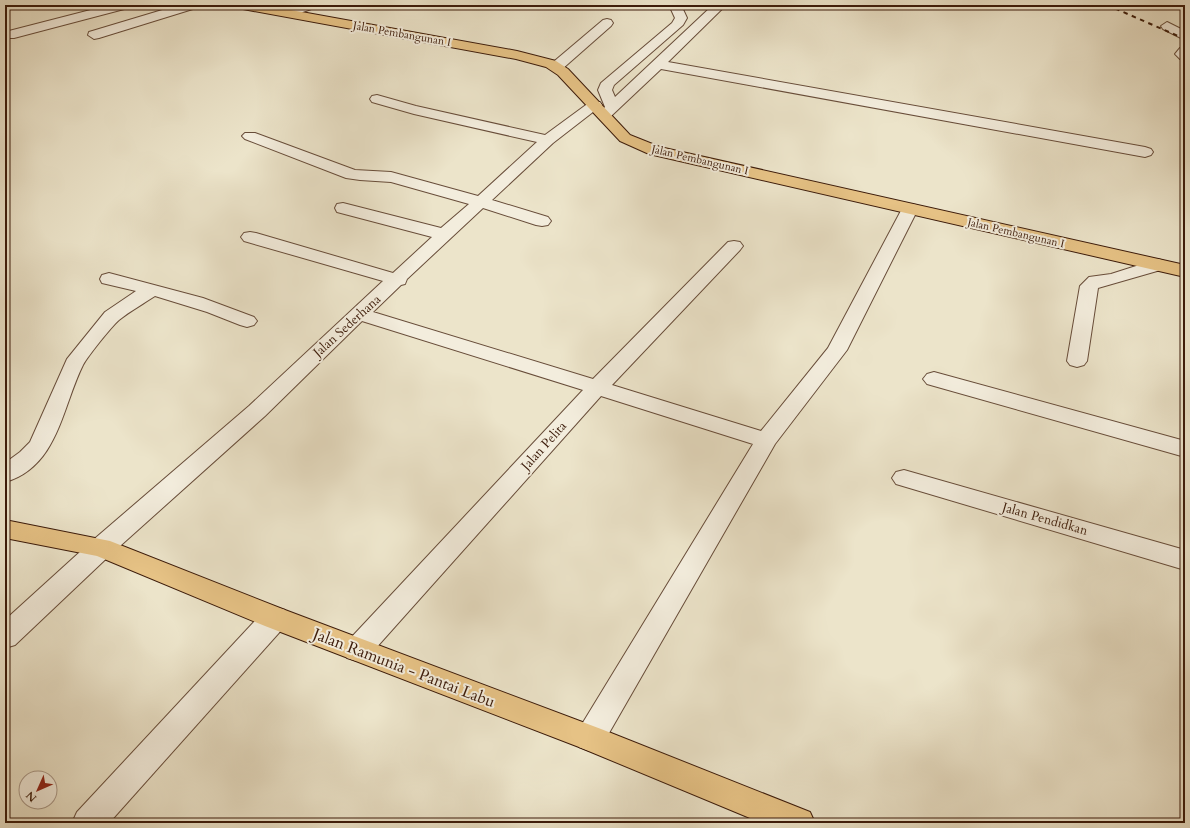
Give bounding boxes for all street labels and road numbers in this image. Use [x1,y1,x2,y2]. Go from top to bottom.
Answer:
street label: Jalan Pembangunan I [350,18,452,50]
street label: Jalan Pembangunan I [648,141,750,179]
street label: Jalan Pembangunan I [964,214,1066,252]
street label: Jalan Sederhana [308,290,385,363]
street label: Jalan Pelita [516,417,571,476]
street label: Jalan Pendidkan [998,498,1090,540]
street label: Jalan Ramunia - Pantai Labu [308,622,498,713]

